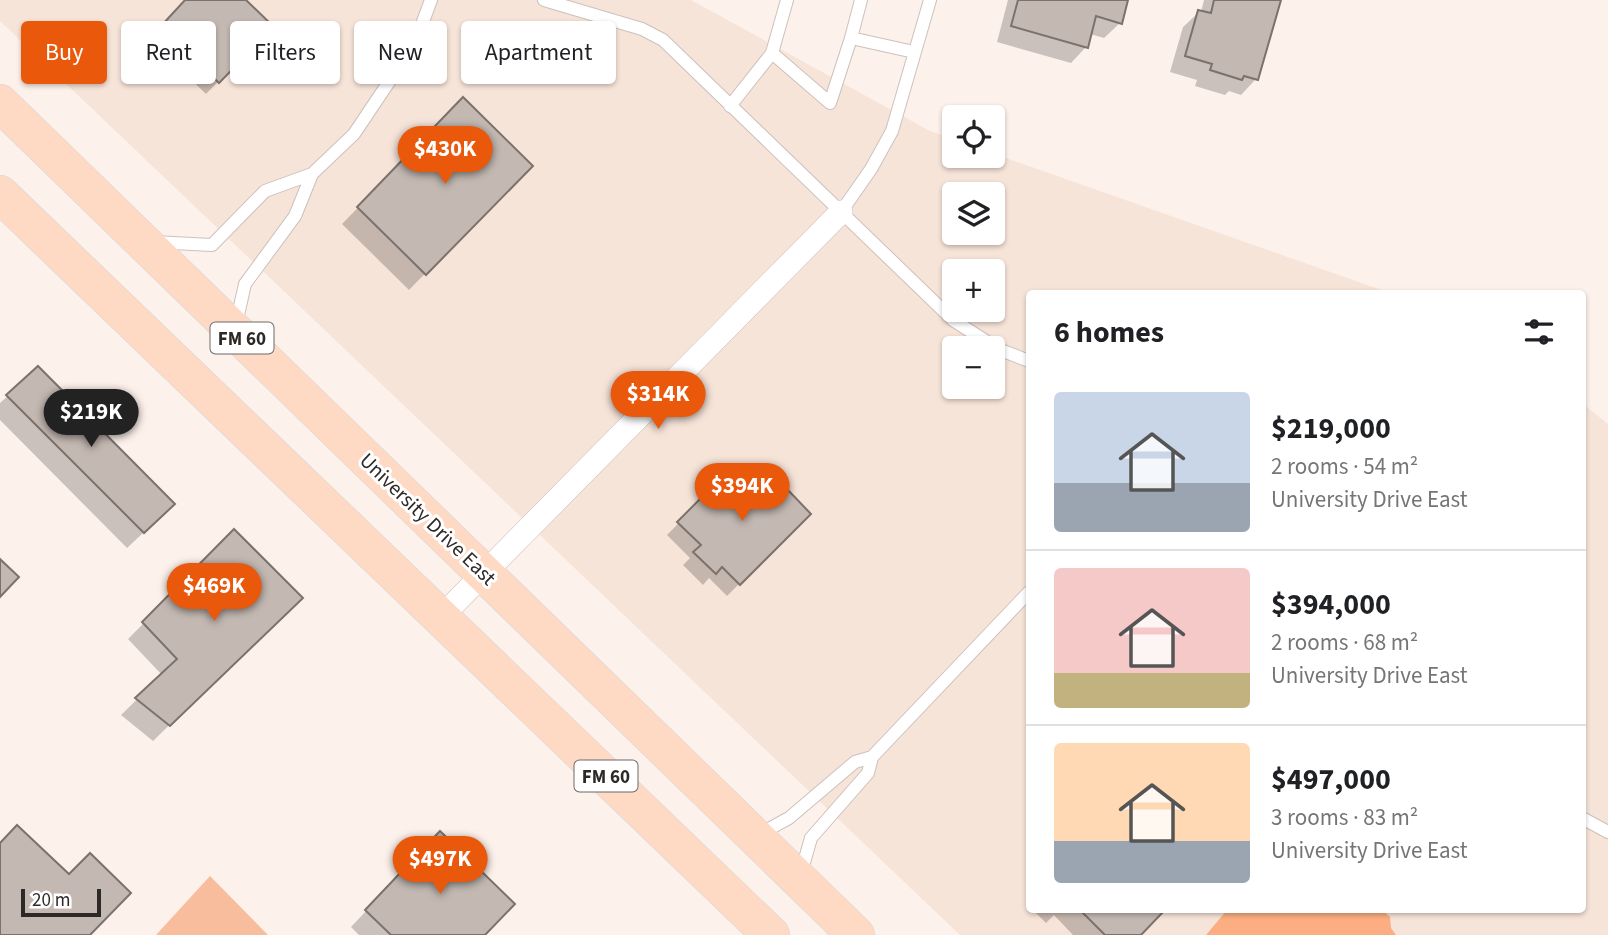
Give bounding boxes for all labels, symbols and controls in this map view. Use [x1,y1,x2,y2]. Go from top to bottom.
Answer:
chip: Buy [21,21,107,84]
chip: Rent [121,21,216,84]
chip: Filters [230,21,340,84]
chip: New [354,21,447,84]
chip: Apartment [461,21,616,84]
map controls [942,105,1005,399]
button: locate [942,105,1005,168]
pin: $430K [396,127,494,186]
text: $430K [414,132,476,165]
button: layers [942,182,1005,245]
button: + [942,259,1005,322]
text: 6 homes [1054,311,1164,354]
icon: filters [1520,313,1558,351]
road number: FM 60 [210,322,274,354]
button: − [942,336,1005,399]
pin: $314K [609,372,707,431]
text: $314K [627,377,689,410]
pin: $219K [42,390,140,449]
text: $219K [60,395,122,428]
text: $219,000 [1271,407,1391,450]
icon: home [1110,420,1194,504]
street label: University Drive East [353,446,503,592]
text: 2 rooms · 54 m² [1271,450,1418,483]
pin: $394K [693,463,791,523]
text: $394K [711,469,773,502]
text: University Drive East [1271,483,1468,516]
pin: $469K [165,564,263,623]
text: $469K [183,569,245,602]
text: $394,000 [1271,583,1391,626]
icon: home [1110,596,1194,680]
text: 2 rooms · 68 m² [1271,626,1418,659]
text: University Drive East [1271,659,1468,692]
text: $497,000 [1271,758,1391,801]
road number: FM 60 [574,761,638,792]
icon: home [1110,771,1194,855]
text: 3 rooms · 83 m² [1271,801,1418,834]
text: University Drive East [1271,834,1468,867]
pin: $497K [391,836,489,896]
text: $497K [409,842,471,875]
scale bar [21,886,102,918]
text: 20 m [32,887,70,914]

